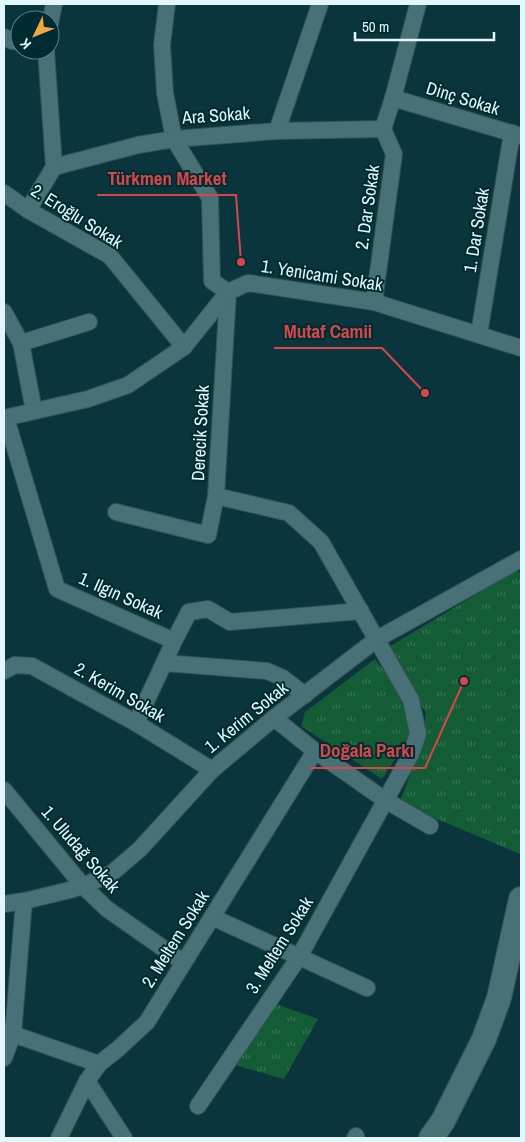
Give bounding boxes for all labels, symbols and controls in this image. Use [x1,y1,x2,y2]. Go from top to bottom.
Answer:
north arrow [10,10,60,60]
scale bar [355,10,494,42]
text: 50 m [362,16,389,37]
text: K [16,34,35,53]
street label: Dinç Sokak [423,75,503,121]
street label: Ara Sokak [180,100,251,130]
callout: Türkmen Market [97,161,236,195]
street label: 2. Dar Sokak [349,162,385,251]
text: Türkmen Market [107,165,227,191]
street label: 2. Eroğlu Sokak [26,178,128,255]
street label: 1. Dar Sokak [457,185,495,274]
street label: 1. Yenicami Sokak [260,253,385,297]
callout: Mutaf Camii [274,314,382,348]
text: Mutaf Camii [284,318,372,344]
street label: Derecik Sokak [185,384,215,482]
street label: 1. Ilgın Sokak [75,565,167,625]
street label: 2. Kerim Sokak [70,656,170,728]
street label: 1. Kerim Sokak [199,675,294,758]
callout: Doğala Parkı [310,734,425,768]
text: Doğala Parkı [320,737,414,763]
street label: 1. Uludağ Sokak [36,800,126,899]
street label: 2. Meltem Sokak [135,885,215,992]
street label: 3. Meltem Sokak [239,891,319,998]

